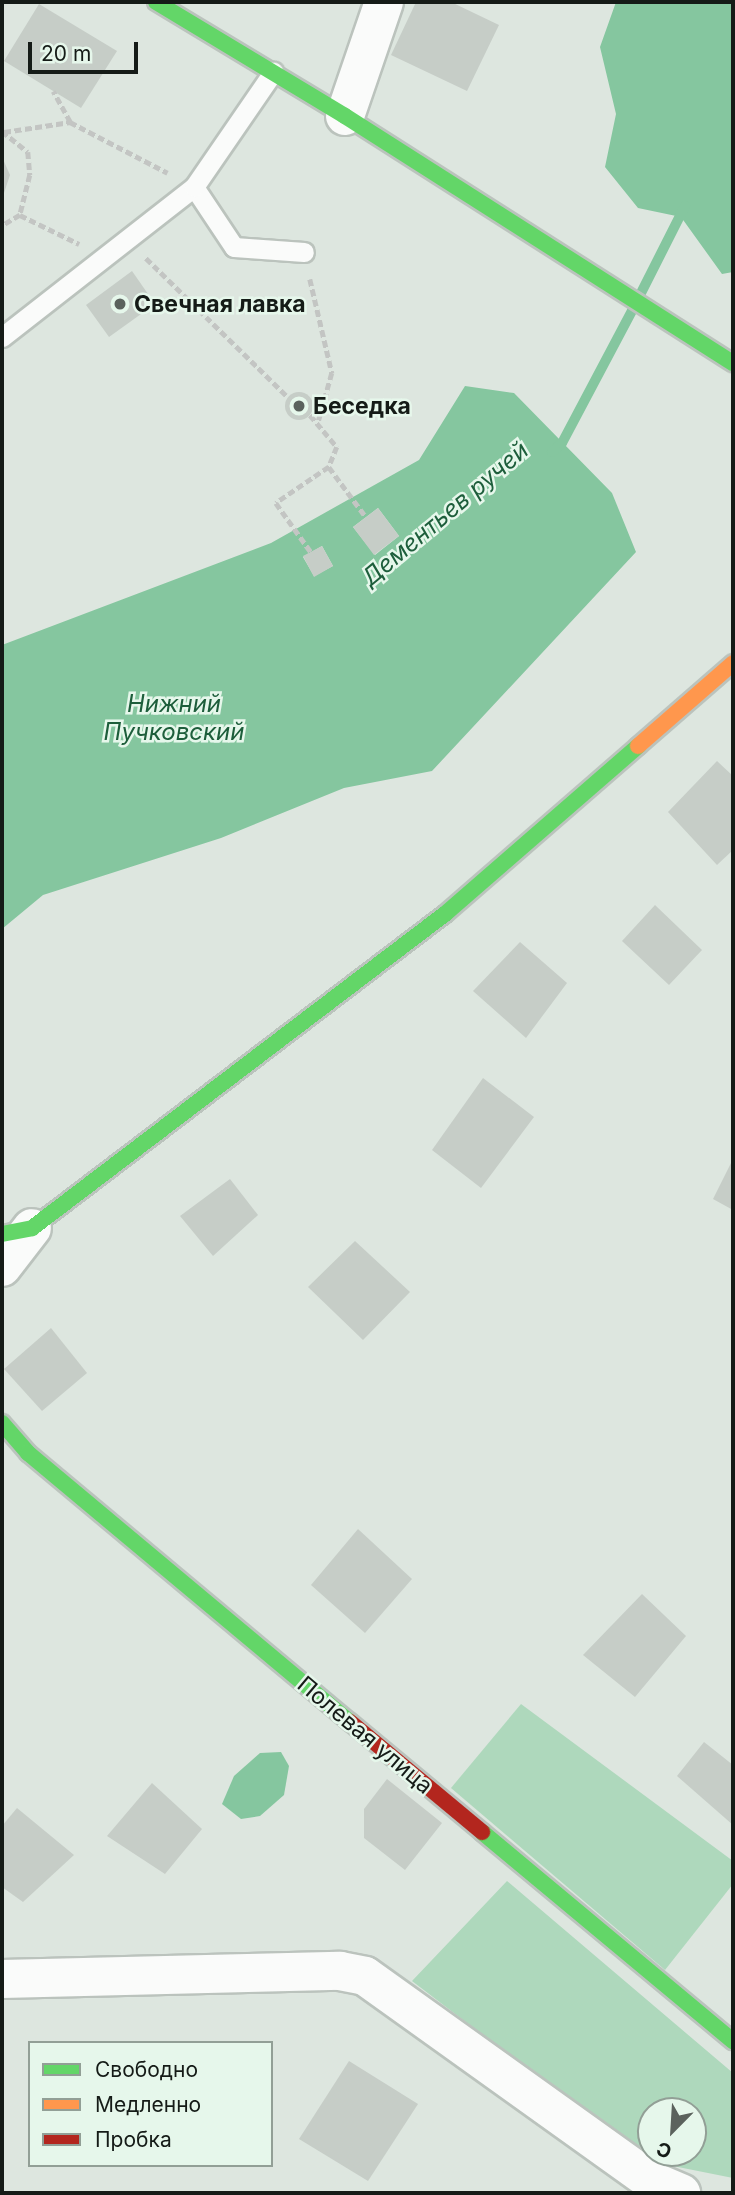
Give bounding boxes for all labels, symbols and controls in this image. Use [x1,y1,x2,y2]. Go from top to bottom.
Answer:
scale bar [32,28,142,72]
text: 20 m [41,41,91,66]
place label: Свечная лавка [134,290,306,318]
marker: Свечная лавка [112,296,128,312]
place label: Беседка [313,392,411,420]
marker: Беседка [291,398,307,414]
water label: Дементьев ручей [356,436,534,592]
water label: Нижний Пучковский [104,690,244,746]
street label: Полевая улица [292,1670,438,1800]
legend [28,2041,273,2167]
text: Свободно [95,2057,198,2082]
text: Медленно [95,2092,201,2117]
north arrow [637,2097,707,2167]
text: Пробка [95,2127,172,2152]
text: С [653,2136,675,2163]

